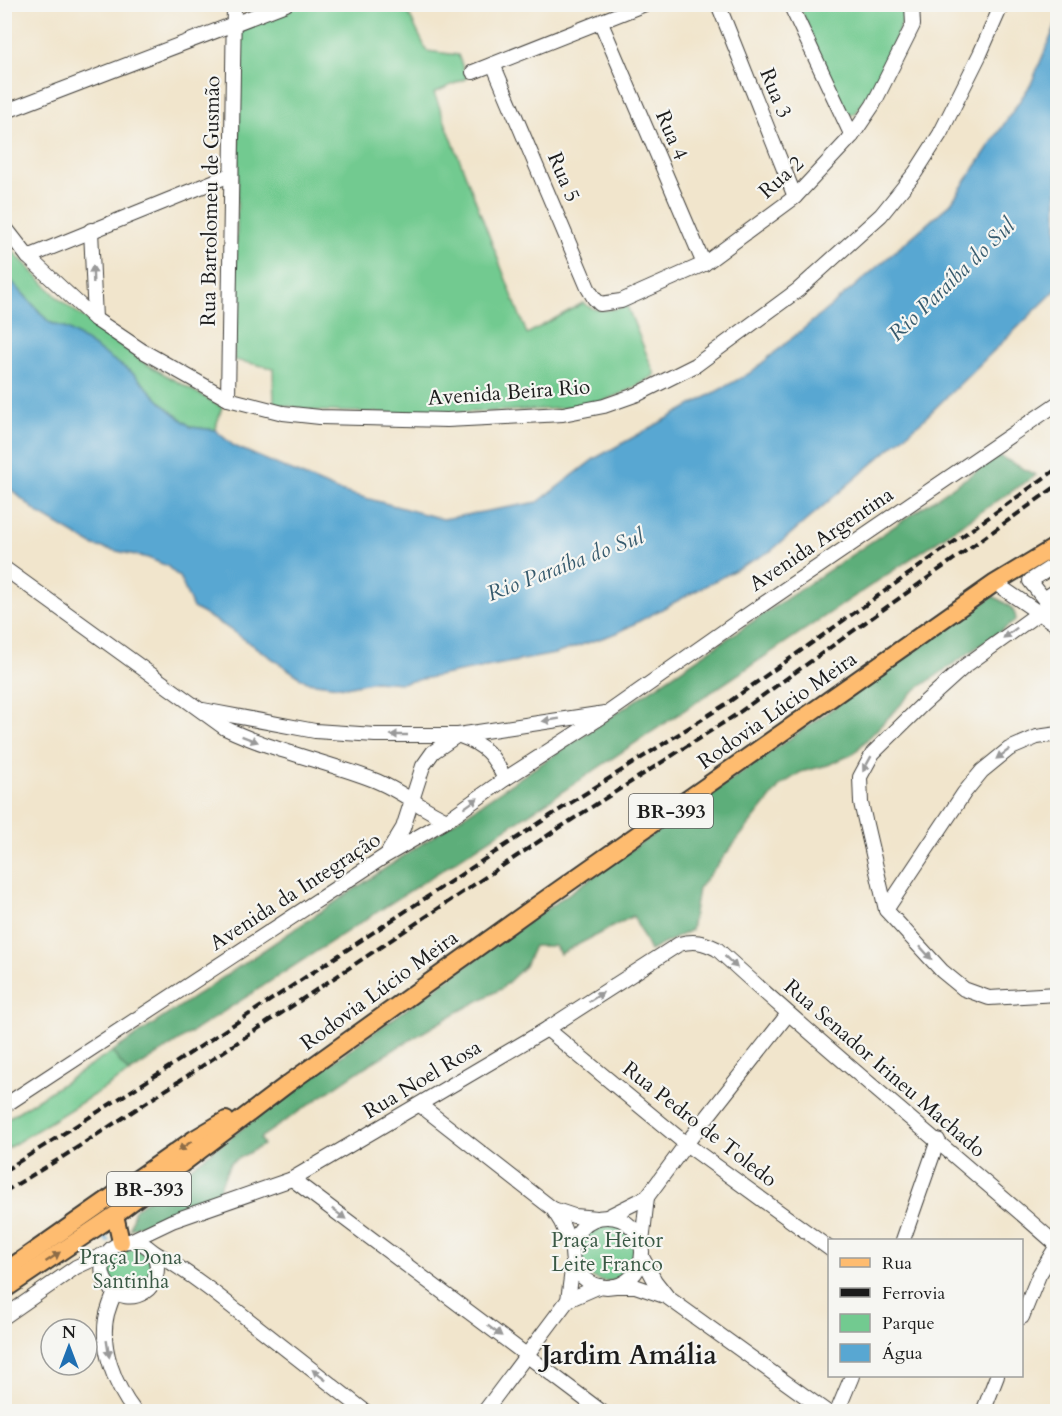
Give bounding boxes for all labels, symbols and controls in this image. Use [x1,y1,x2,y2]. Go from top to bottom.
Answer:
street label: Rua 3 [752,64,799,123]
street label: Rua Bartolomeu de Gusmão [194,75,227,327]
street label: Rua 4 [648,106,695,165]
street label: Rua 5 [540,148,587,207]
street label: Rua 2 [752,149,810,205]
water label: Rio Paraíba do Sul [882,211,1022,348]
one-way arrow [88,265,97,284]
street label: Avenida Beira Rio [427,372,591,413]
street label: Avenida Argentina [743,480,899,598]
water label: Rio Paraíba do Sul [483,521,649,609]
one-way arrow [1002,627,1018,639]
street label: Rodovia Lúcio Meira [692,645,863,776]
one-way arrow [542,716,561,725]
one-way arrow [390,730,409,740]
one-way arrow [242,734,260,744]
one-way arrow [996,748,1012,760]
one-way arrow [862,756,872,773]
road number: BR-393 [629,794,713,828]
one-way arrow [462,797,478,809]
street label: Avenida da Integração [204,825,386,958]
street label: Rodovia Lúcio Meira [295,923,464,1057]
one-way arrow [918,945,932,959]
one-way arrow [723,954,737,968]
street label: Rua Senador Irineu Machado [778,973,992,1164]
one-way arrow [588,992,604,1003]
street label: Rua Noel Rosa [358,1033,487,1126]
street label: Rua Pedro de Toledo [616,1055,783,1194]
one-way arrow [177,1140,193,1151]
road number: BR-393 [107,1172,191,1206]
one-way arrow [331,1208,346,1220]
park label: Praça Heitor Leite Franco [551,1226,663,1279]
legend [828,1239,1023,1377]
park label: Praça Dona Santinha [80,1243,182,1296]
text: Rua [882,1251,912,1276]
one-way arrow [45,1252,61,1263]
text: Ferrovia [882,1281,945,1306]
text: Parque [882,1311,935,1336]
north arrow [39,1317,99,1377]
text: N [62,1322,76,1344]
one-way arrow [486,1325,502,1337]
district label: Jardim Amália [537,1337,717,1374]
one-way arrow [103,1339,112,1358]
text: Água [882,1341,923,1366]
one-way arrow [312,1370,327,1382]

